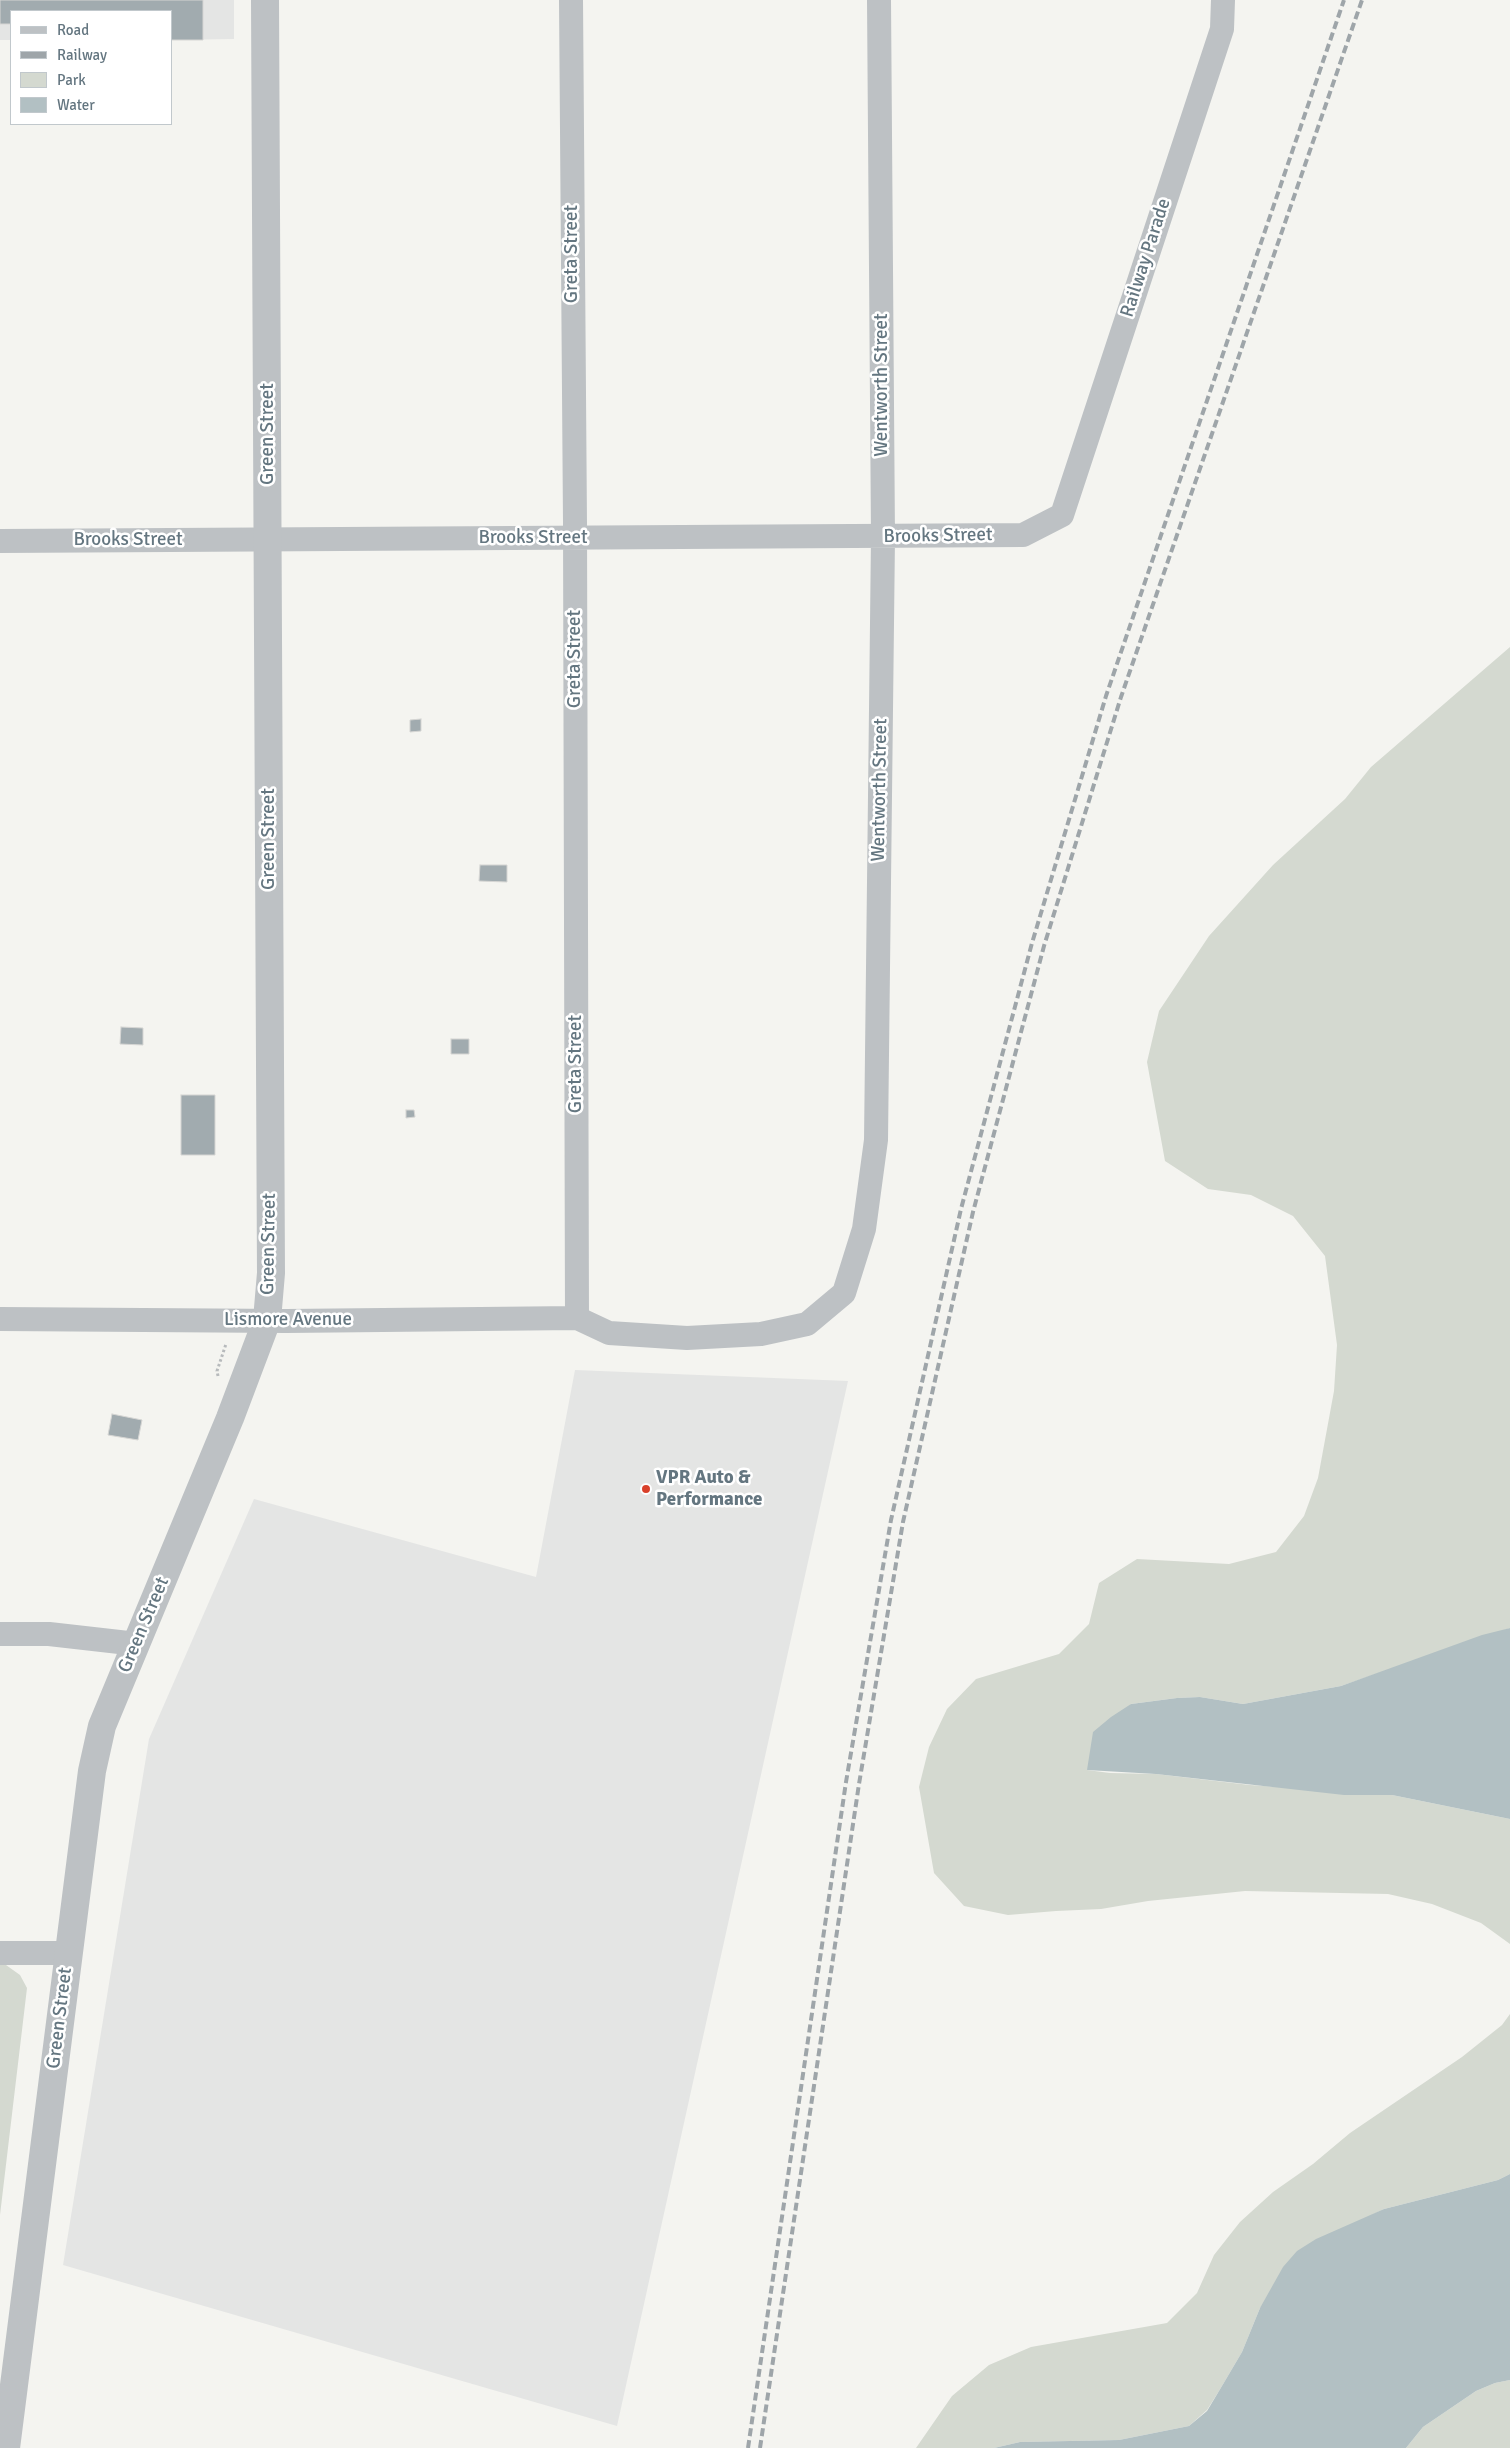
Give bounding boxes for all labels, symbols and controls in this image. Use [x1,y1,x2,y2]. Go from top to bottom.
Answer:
legend [10,10,172,125]
text: Road [57,21,89,39]
text: Railway [57,46,107,64]
text: Park [57,71,86,89]
text: Water [57,96,95,114]
street label: Railway Parade [1116,196,1176,320]
street label: Greta Street [561,205,583,303]
street label: Wentworth Street [871,313,893,457]
street label: Green Street [257,383,279,485]
street label: Brooks Street [883,524,993,548]
street label: Brooks Street [478,527,588,549]
street label: Brooks Street [73,529,183,551]
street label: Greta Street [564,610,586,708]
street label: Wentworth Street [867,718,893,862]
street label: Green Street [258,788,280,890]
street label: Greta Street [565,1015,587,1113]
street label: Green Street [257,1193,281,1295]
street label: Lismore Avenue [224,1309,352,1331]
place label: VPR Auto & Performance [656,1467,763,1511]
marker: VPR Auto & Performance [640,1483,652,1495]
street label: Green Street [114,1574,174,1676]
street label: Green Street [42,1966,78,2070]

